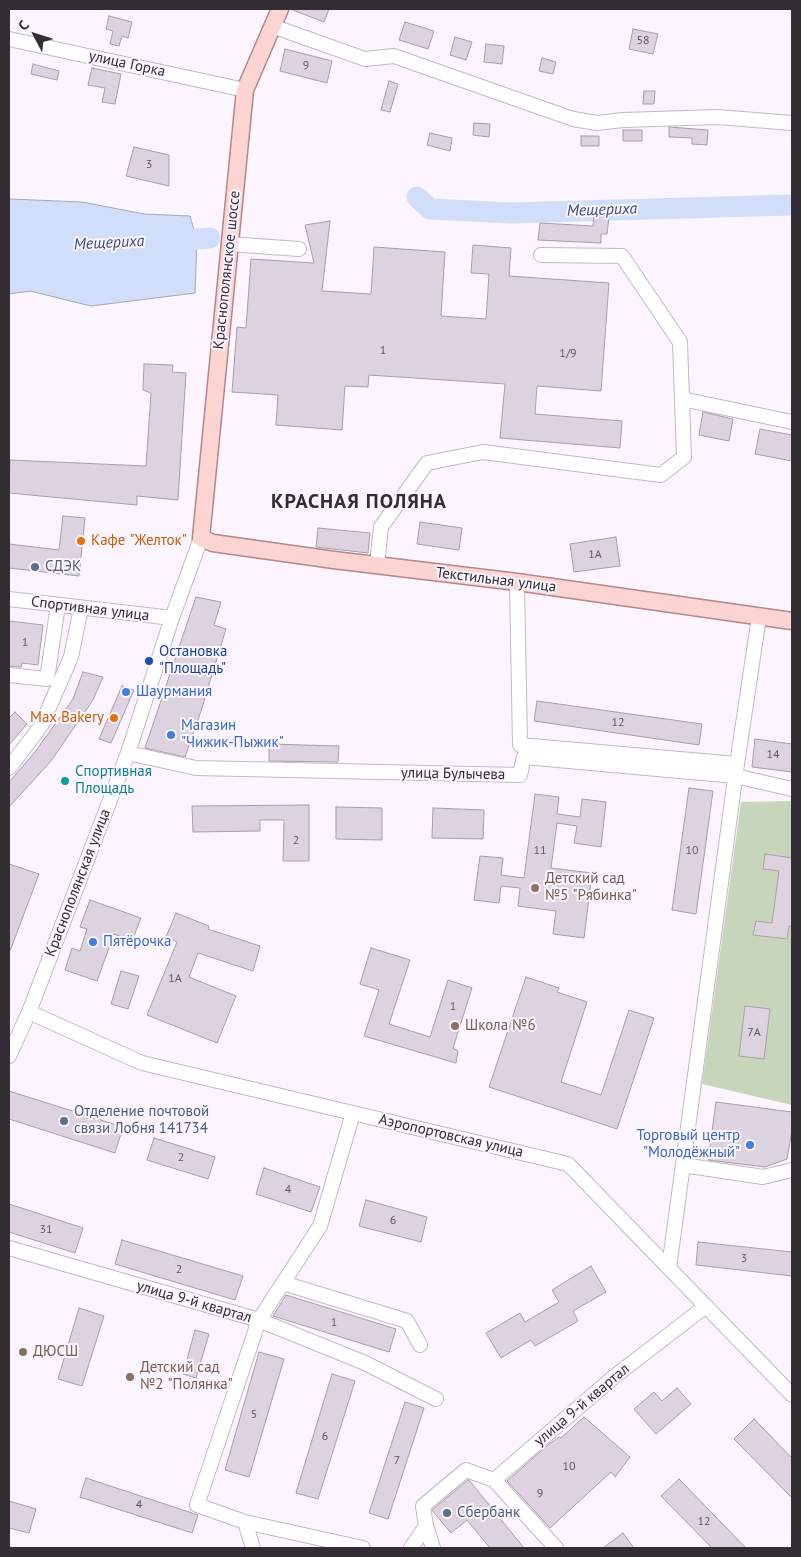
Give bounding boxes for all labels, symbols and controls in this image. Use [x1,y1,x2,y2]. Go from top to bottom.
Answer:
north arrow [10,10,60,60]
text: С [14,17,33,34]
house number: 58 [636,34,650,48]
street label: улица Горка [87,47,167,81]
house number: 9 [303,59,309,73]
house number: 3 [146,158,152,172]
street label: Краснополянское шоссе [210,190,244,350]
water label: Мещериха [566,199,638,221]
water label: Мещериха [73,232,145,254]
house number: 1 [380,344,386,358]
house number: 1/9 [559,347,577,361]
district label: КРАСНАЯ ПОЛЯНА [269,490,449,514]
place label: Кафе "Желток" [91,532,187,550]
marker: Кафе "Желток" [75,535,87,547]
house number: 1А [588,548,602,562]
place label: СДЭК [45,558,81,576]
marker: СДЭК [29,561,41,573]
street label: Текстильная улица [435,564,557,596]
street label: Спортивная улица [30,593,150,625]
house number: 1 [22,636,28,650]
place label: Остановка "Площадь" [159,643,227,678]
marker: Остановка "Площадь" [143,655,155,667]
place label: Шаурмания [136,683,212,701]
marker: Шаурмания [120,686,132,698]
place label: Max Bakery [30,709,104,727]
marker: Max Bakery [108,712,120,724]
house number: 12 [611,716,625,730]
place label: Магазин "Чижик-Пыжик" [181,717,284,752]
marker: Магазин "Чижик-Пыжик" [165,729,177,741]
house number: 14 [766,748,780,762]
place label: Спортивная Площадь [75,763,152,798]
street label: улица Булычева [401,764,505,784]
marker: Спортивная Площадь [59,775,71,787]
street label: Краснополянская улица [41,806,115,960]
house number: 2 [293,834,299,848]
house number: 11 [533,844,547,858]
house number: 10 [685,844,699,858]
place label: Детский сад №5 "Рябинка" [545,870,637,905]
marker: Детский сад №5 "Рябинка" [529,882,541,894]
place label: Пятёрочка [103,933,171,951]
marker: Пятёрочка [87,936,99,948]
house number: 1А [168,972,182,986]
house number: 1 [450,1000,456,1014]
place label: Школа №6 [465,1017,536,1035]
marker: Школа №6 [449,1020,461,1032]
house number: 7А [747,1026,761,1040]
place label: Отделение почтовой связи Лобня 141734 [74,1103,209,1138]
street label: Аэропортовская улица [377,1111,525,1161]
marker: Отделение почтовой связи Лобня 141734 [58,1115,70,1127]
place label: Торговый центр "Молодёжный" [637,1127,740,1162]
marker: Торговый центр "Молодёжный" [744,1139,756,1151]
house number: 2 [178,1151,184,1165]
house number: 4 [285,1183,291,1197]
house number: 6 [390,1214,396,1228]
house number: 31 [39,1223,53,1237]
house number: 3 [741,1252,747,1266]
house number: 2 [176,1263,182,1277]
street label: улица 9-й квартал [134,1277,254,1327]
house number: 1 [331,1316,337,1330]
place label: ДЮСШ [33,1343,78,1361]
marker: ДЮСШ [17,1346,29,1358]
place label: Детский сад №2 "Полянка" [140,1359,233,1394]
street label: улица 9-й квартал [531,1360,633,1450]
marker: Детский сад №2 "Полянка" [124,1371,136,1383]
house number: 5 [251,1408,257,1422]
house number: 6 [322,1430,328,1444]
house number: 7 [394,1454,400,1468]
house number: 10 [562,1460,576,1474]
house number: 9 [537,1487,543,1501]
house number: 4 [136,1498,142,1512]
place label: Сбербанк [457,1504,520,1522]
marker: Сбербанк [441,1507,453,1519]
house number: 12 [697,1515,711,1529]

